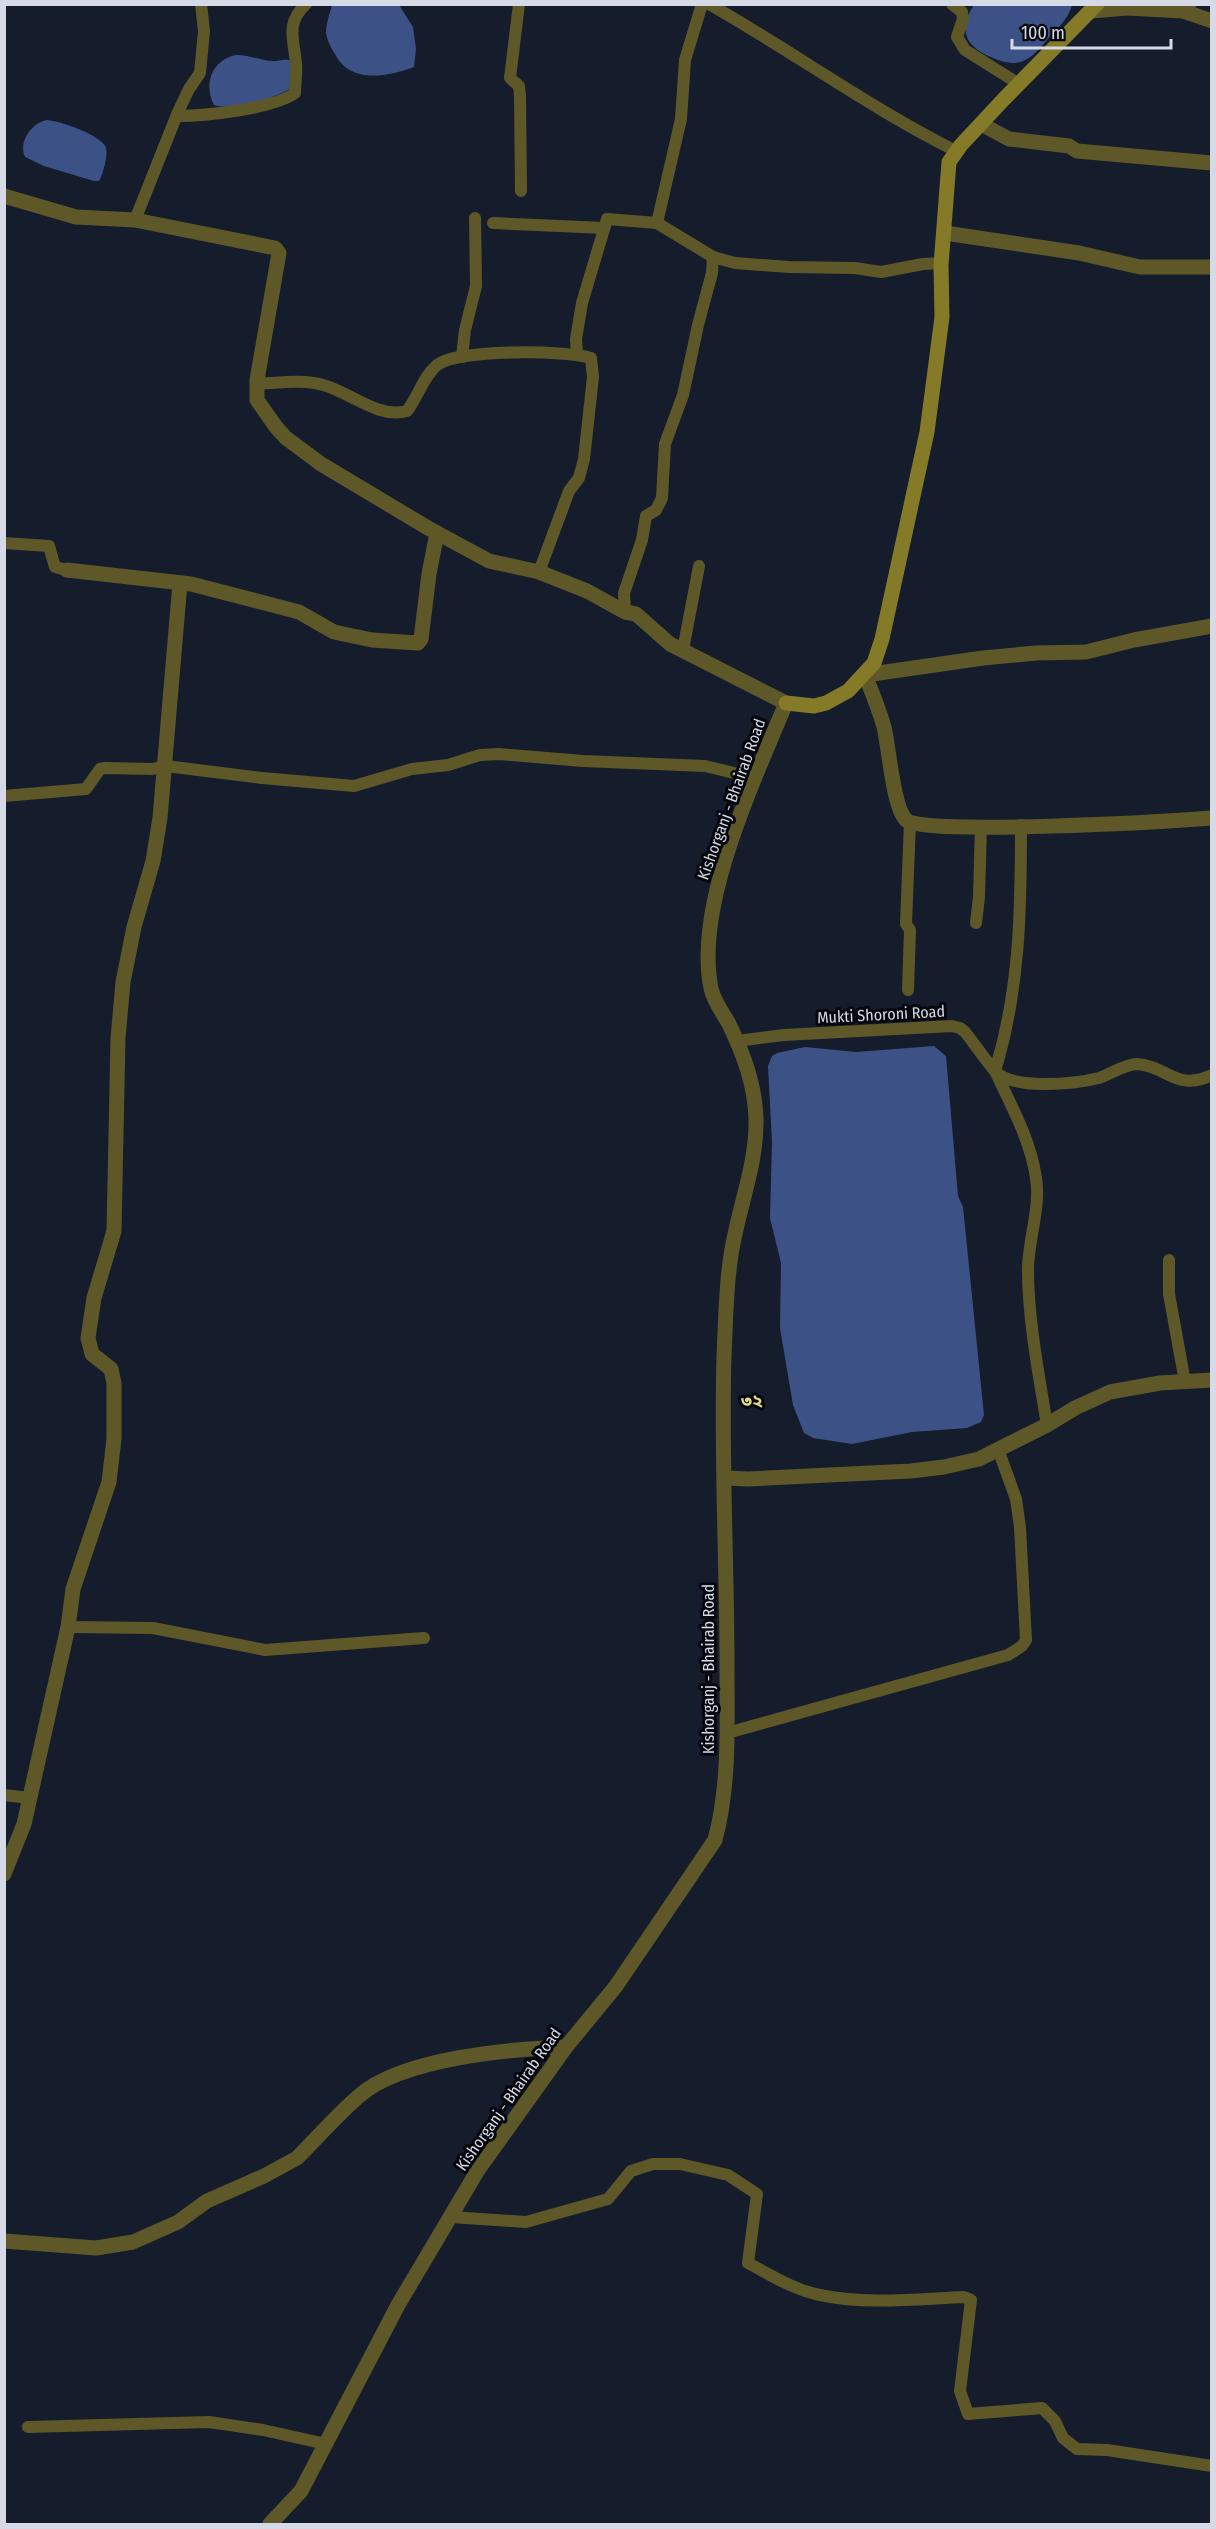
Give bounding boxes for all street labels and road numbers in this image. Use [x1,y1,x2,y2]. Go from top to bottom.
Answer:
street label: Kishorganj - Bhairab Road [693,716,769,882]
street label: Mukti Shoroni Road [817,1002,945,1027]
street label: Kishorganj - Bhairab Road [699,1584,718,1754]
street label: Kishorganj - Bhairab Road [452,2024,565,2174]

